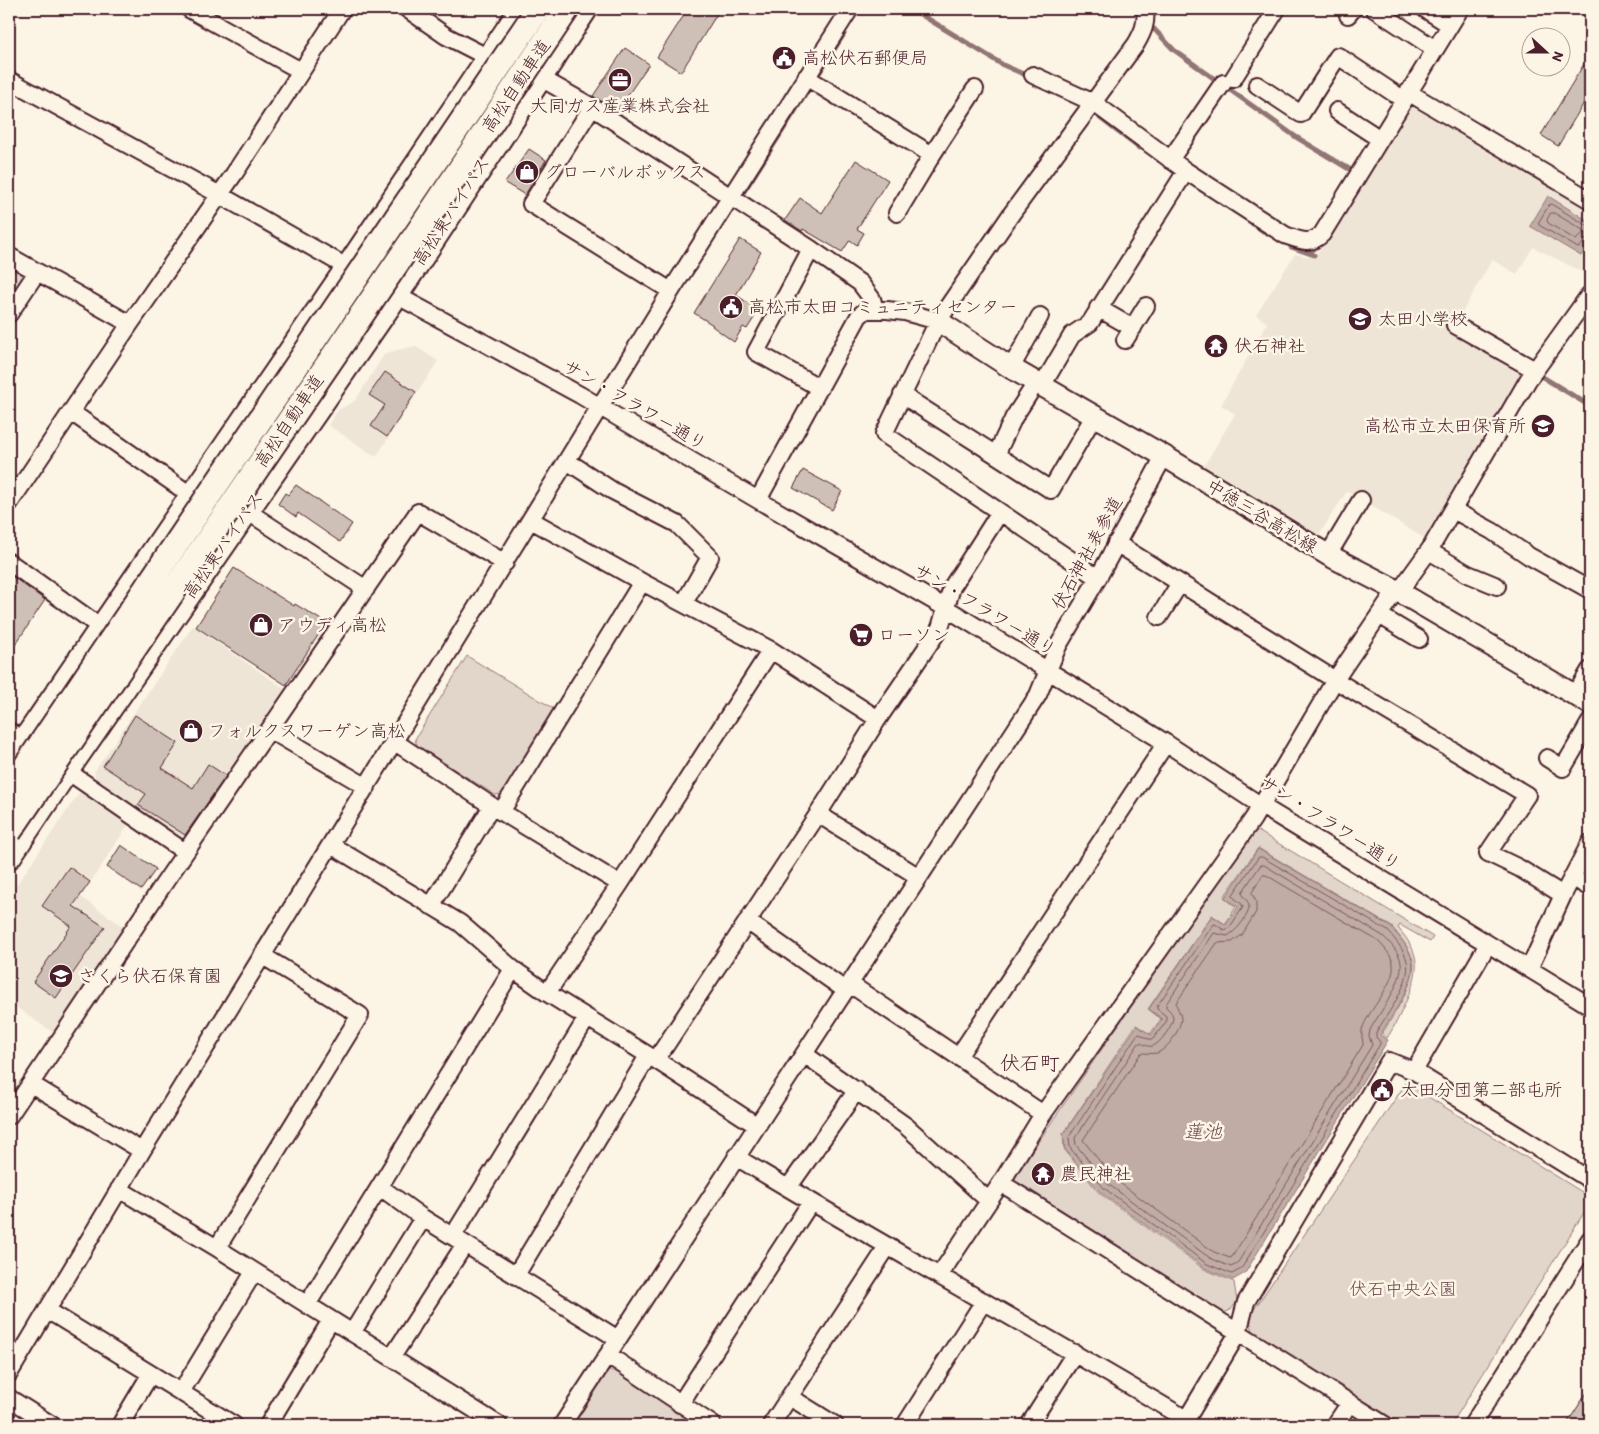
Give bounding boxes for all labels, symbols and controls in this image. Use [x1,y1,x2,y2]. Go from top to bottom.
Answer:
north arrow [1522,28,1572,78]
street label: 高松自動車道 [477,35,555,137]
public building icon: 高松伏石郵便局 [771,45,797,71]
place label: 高松伏石郵便局 [802,47,928,69]
text: N [1548,49,1567,64]
office icon: 大同ガス産業株式会社 [607,67,633,93]
place label: 大同ガス産業株式会社 [530,95,710,117]
street label: 高松東バイパス [408,152,494,270]
shop icon: グローバルボックス [514,159,540,185]
place label: グローバルボックス [544,161,706,183]
public building icon: 高松市太田コミュニティセンター [718,294,744,320]
place label: 高松市太田コミュニティセンター [748,296,1017,318]
school or university icon: 太田小学校 [1347,306,1373,332]
place label: 太田小学校 [1378,308,1468,330]
temple icon: 伏石神社 [1203,333,1229,359]
place label: 伏石神社 [1234,335,1306,357]
street label: サン・フラワー通り [559,355,711,455]
street label: 高松自動車道 [250,370,328,472]
school or university icon: 高松市立太田保育所 [1530,413,1556,439]
place label: 高松市立太田保育所 [1364,415,1526,437]
street label: 中徳三谷高松線 [1202,474,1322,558]
street label: 高松東バイパス [178,487,268,603]
street label: 伏石神社表参道 [1047,493,1127,613]
street label: サン・フラワー通り [910,559,1060,661]
shop icon: アウディ高松 [248,612,274,638]
place label: アウディ高松 [278,614,387,636]
supermarket icon: ローソン [848,622,874,648]
place label: ローソン [878,624,950,646]
shop icon: フォルクスワーゲン高松 [178,718,204,744]
place label: フォルクスワーゲン高松 [208,720,406,742]
street label: サン・フラワー通り [1255,771,1405,875]
school or university icon: さくら伏石保育園 [48,963,74,989]
place label: さくら伏石保育園 [78,965,222,987]
district label: 伏石町 [1000,1051,1060,1075]
public building icon: 太田分団第二部屯所 [1369,1077,1395,1103]
place label: 太田分団第二部屯所 [1400,1079,1562,1101]
water label: 蓮池 [1184,1120,1223,1143]
temple icon: 農民神社 [1030,1161,1056,1187]
place label: 農民神社 [1060,1163,1132,1185]
park label: 伏石中央公園 [1349,1278,1457,1300]

